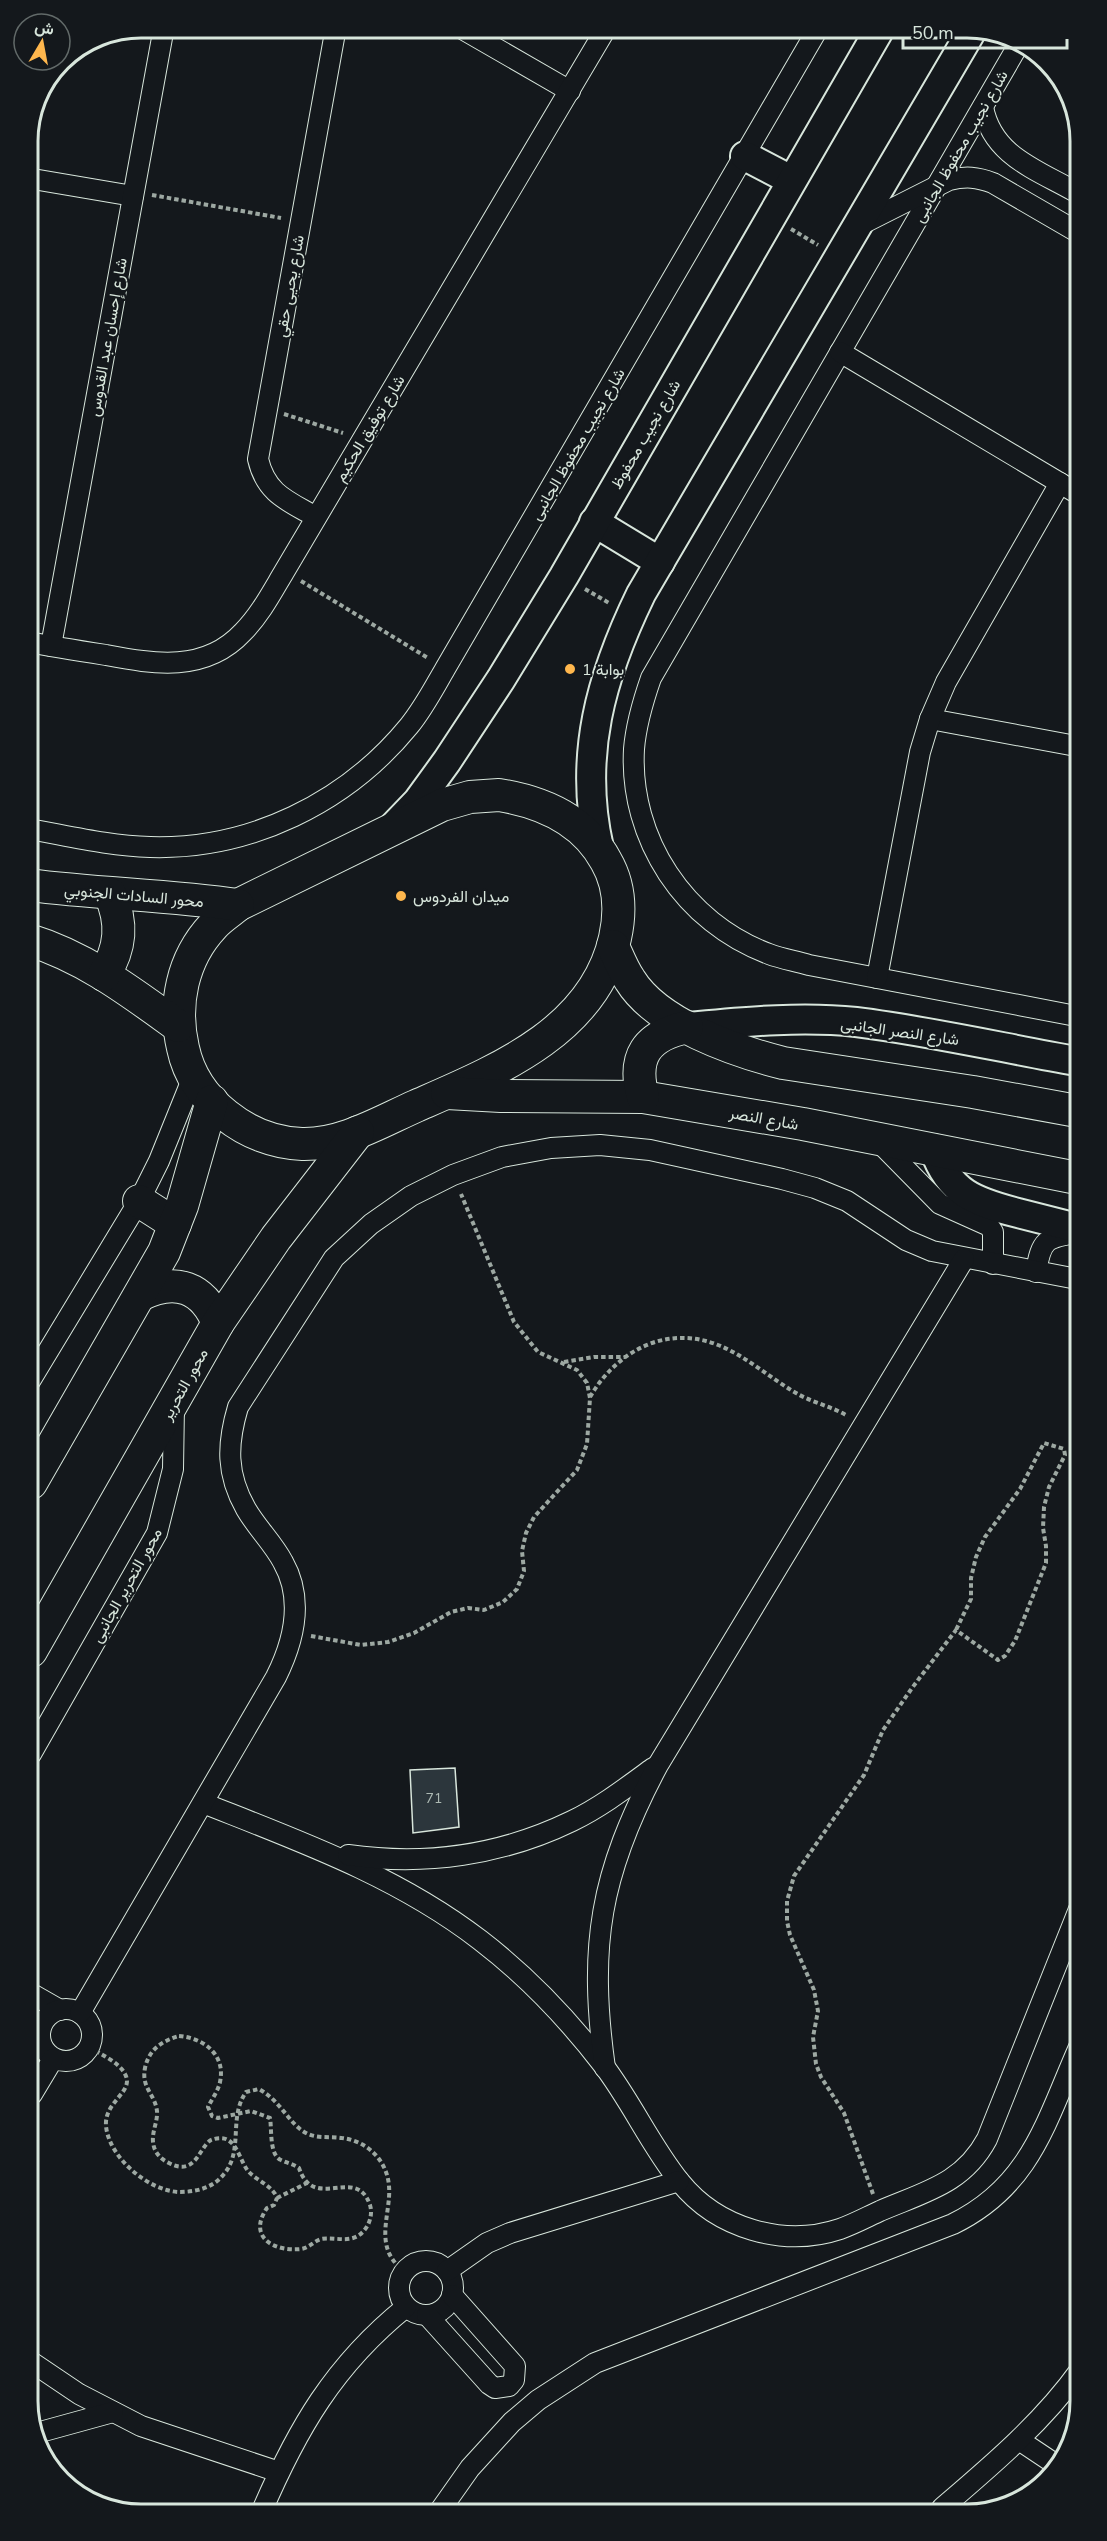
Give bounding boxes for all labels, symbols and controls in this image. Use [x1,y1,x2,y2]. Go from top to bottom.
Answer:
north arrow [12,12,72,72]
scale bar [903,12,1066,50]
text: ش [33,16,56,41]
text: 50 m [912,21,954,45]
street label: شارع نجيب محفوظ الجانبى [908,66,1013,227]
street label: شارع يحيى حقي [270,233,312,340]
street label: شارع إحسان عبد القدوس [83,256,133,418]
street label: شارع نجيب محفوظ الجانبى [525,364,630,525]
street label: شارع توفيق الحكيم [329,371,411,486]
street label: شارع نجيب محفوظ [606,376,686,493]
place label: بوابة 1 [582,659,624,681]
marker: بوابة 1 [563,662,577,676]
street label: محور السادات الجنوبي [63,879,205,915]
place label: ميدان الفردوس [413,886,509,908]
marker: ميدان الفردوس [394,889,408,903]
street label: شارع النصر الجانبى [839,1013,961,1051]
street label: شارع النصر [726,1102,800,1136]
street label: محور التحرير [156,1345,214,1425]
street label: محور التحرير الجانبى [86,1524,168,1647]
house number: 71 [426,1789,442,1808]

